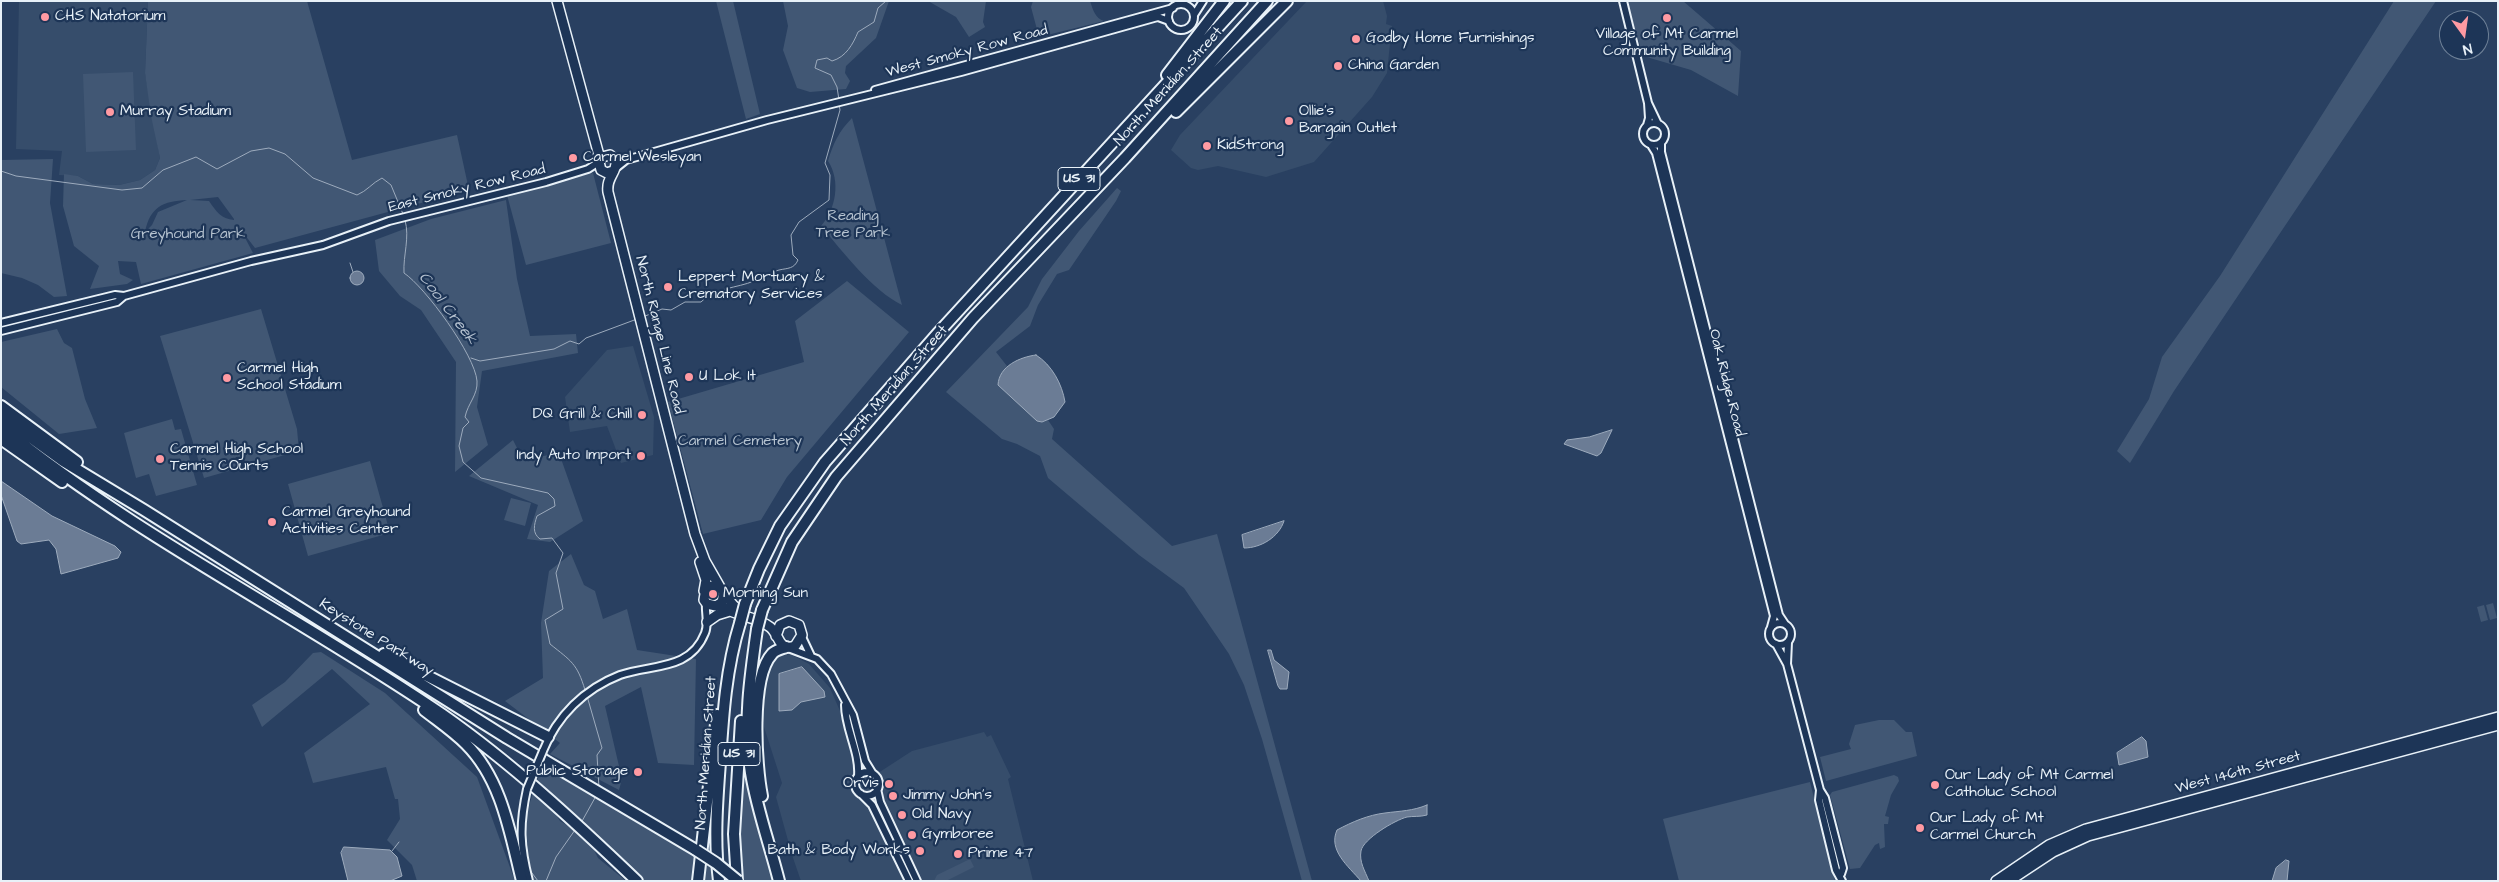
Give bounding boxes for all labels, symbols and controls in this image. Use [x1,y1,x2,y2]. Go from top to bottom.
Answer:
place label: CHS Natatorium [55,8,165,26]
north arrow [2439,10,2489,60]
marker: CHS Natatorium [39,11,51,23]
marker: Village of Mt Carmel Community Building [1661,12,1673,24]
street label: West Smoky Row Road [884,22,1050,82]
street label: North Meridian Street [1111,24,1227,150]
place label: Village of Mt Carmel Community Building [1596,26,1738,61]
place label: Godby Home Furnishings [1366,30,1535,48]
marker: Godby Home Furnishings [1350,33,1362,45]
text: N [2461,38,2474,59]
place label: China Garden [1348,57,1439,75]
marker: China Garden [1332,60,1344,72]
place label: Murray Stadium [120,103,231,121]
place label: Ollie's Bargain Outlet [1299,103,1397,138]
marker: Murray Stadium [104,106,116,118]
marker: Ollie's Bargain Outlet [1283,115,1295,127]
place label: KidStrong [1217,137,1284,155]
marker: KidStrong [1201,140,1213,152]
place label: Carmel Wesleyan [583,149,701,167]
marker: Carmel Wesleyan [567,152,579,164]
street label: East Smoky Row Road [387,161,547,217]
road number: US 31 [1058,168,1100,190]
park label: Reading Tree Park [816,208,890,243]
park label: Greyhound Park [131,226,245,244]
street label: North Range Line Road [631,254,687,416]
water label: Cool Creek [414,269,480,349]
place label: Leppert Mortuary & Crematory Services [678,269,825,304]
marker: Leppert Mortuary & Crematory Services [662,281,674,293]
street label: North Meridian Street [838,322,952,450]
street label: Oak Ridge Road [1704,328,1748,438]
place label: Carmel High School Stadium [237,360,341,395]
place label: U Lok It [699,368,756,386]
marker: U Lok It [683,371,695,383]
marker: Carmel High School Stadium [221,372,233,384]
place label: DQ Grill & Chill [533,406,632,424]
marker: DQ Grill & Chill [636,409,648,421]
park label: Carmel Cemetery [678,433,802,451]
place label: Carmel High School Tennis COurts [170,441,303,476]
place label: Indy Auto Import [516,447,631,465]
marker: Indy Auto Import [635,450,647,462]
marker: Carmel High School Tennis COurts [154,453,166,465]
place label: Carmel Greyhound Activities Center [282,504,410,539]
marker: Carmel Greyhound Activities Center [266,516,278,528]
place label: Morning Sun [723,585,808,603]
marker: Morning Sun [707,588,719,600]
street label: Keystone Parkway [315,595,437,681]
street label: North Meridian Street [693,676,721,830]
road number: US 31 [718,742,760,766]
street label: West 146th Street [2173,748,2303,798]
place label: Public Storage [526,763,628,781]
marker: Public Storage [632,766,644,778]
place label: Our Lady of Mt Carmel Catholuc School [1945,767,2113,802]
place label: Orvis [843,775,879,793]
marker: Orvis [883,778,895,790]
marker: Our Lady of Mt Carmel Catholuc School [1929,779,1941,791]
place label: Jimmy John's [903,787,992,805]
marker: Jimmy John's [887,790,899,802]
place label: Old Navy [912,806,971,824]
marker: Old Navy [896,809,908,821]
place label: Our Lady of Mt Carmel Church [1930,810,2044,845]
marker: Our Lady of Mt Carmel Church [1914,822,1926,834]
place label: Gymboree [922,826,994,844]
marker: Gymboree [906,829,918,841]
place label: Bath & Body Works [768,842,910,860]
marker: Bath & Body Works [914,845,926,857]
place label: Prime 47 [968,845,1033,863]
marker: Prime 47 [952,848,964,860]

